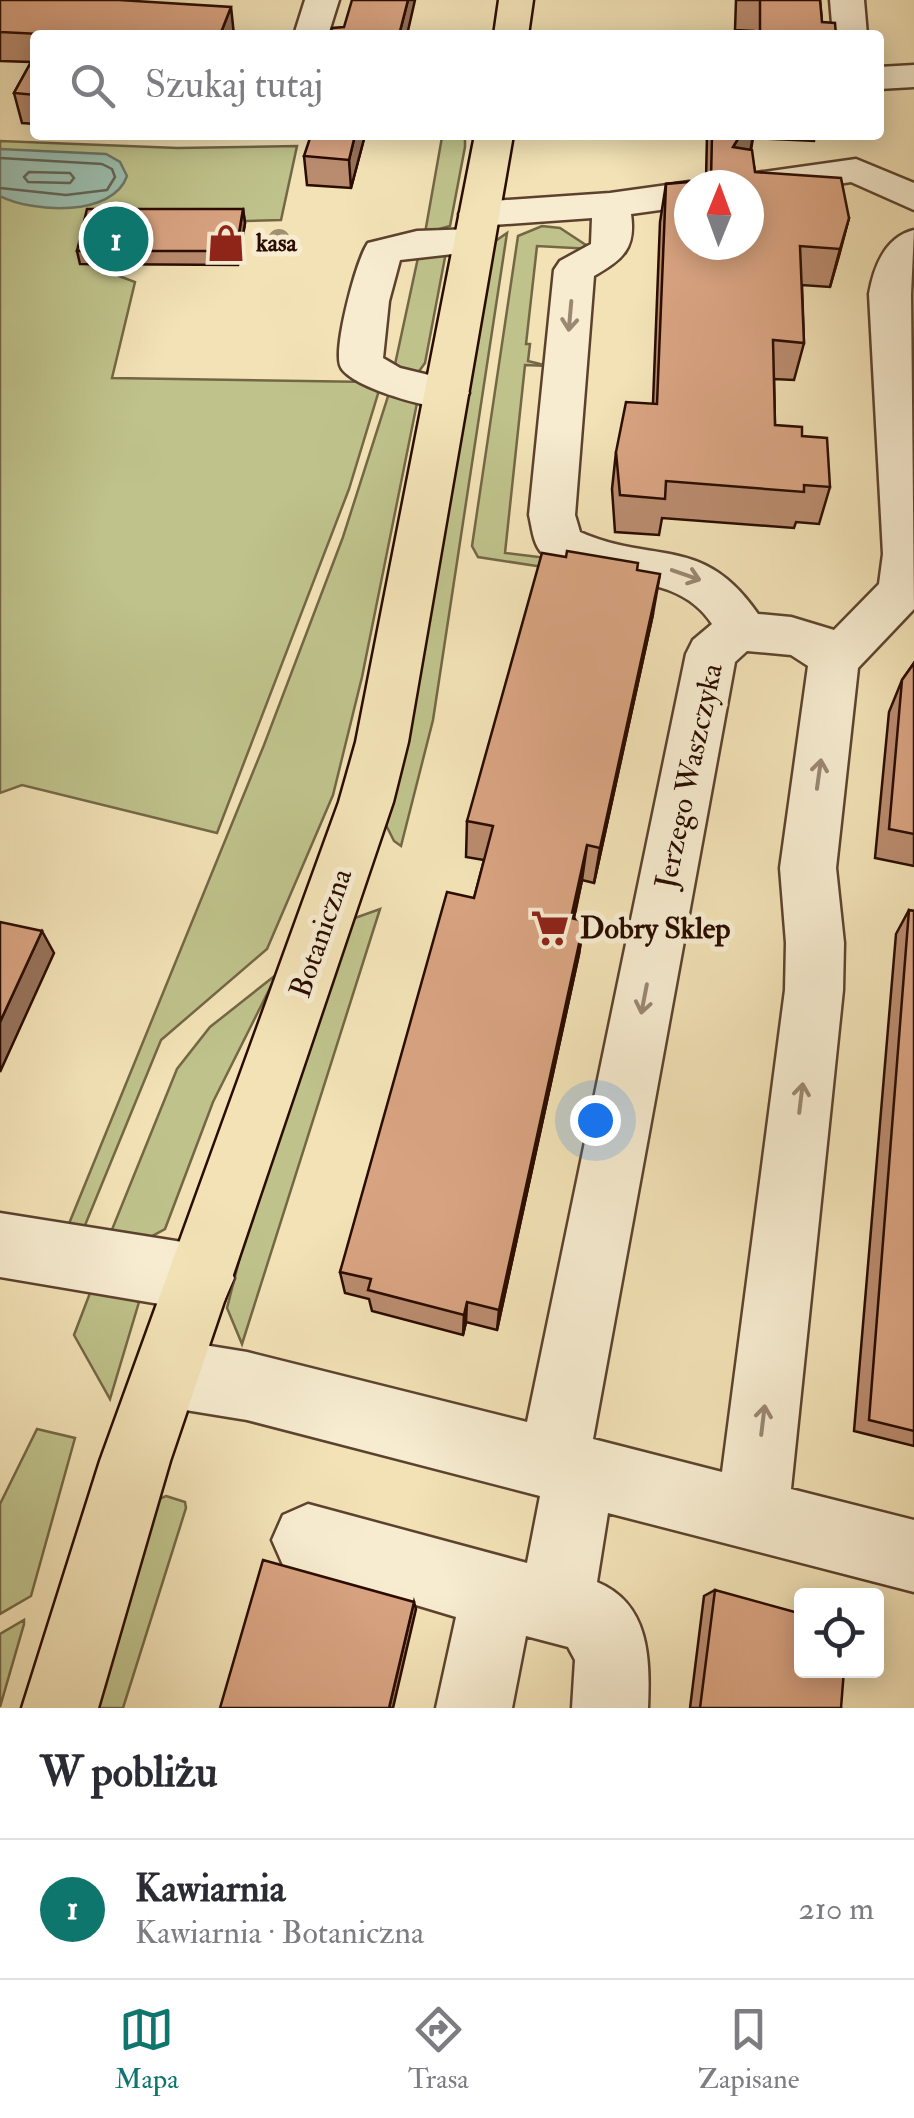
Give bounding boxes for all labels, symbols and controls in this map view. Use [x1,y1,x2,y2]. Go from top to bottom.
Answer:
search box [30,30,884,140]
icon: search [65,58,120,113]
text: Szukaj tutaj [145,61,323,109]
north arrow [674,170,764,260]
pin: 1 [84,202,148,276]
shop icon: kasa [205,222,247,264]
place label: kasa [255,228,298,259]
one-way arrow [560,300,579,332]
one-way arrow [670,567,701,585]
street label: Jerzego Waszczyka [647,659,731,893]
one-way arrow [810,759,829,791]
street label: Botaniczna [282,863,361,1002]
supermarket icon: Dobry Sklep [529,907,571,949]
place label: Dobry Sklep [580,910,731,947]
one-way arrow [634,982,653,1014]
one-way arrow [792,1082,811,1114]
your location [570,1095,621,1146]
one-way arrow [754,1405,773,1437]
map controls [794,1588,884,1678]
button: locate [794,1588,884,1678]
text: W pobliżu [40,1747,217,1799]
text: Kawiarnia [135,1865,285,1913]
text: 1 [67,1889,78,1929]
text: 210 m [799,1889,874,1929]
text: Kawiarnia · Botaniczna [135,1913,424,1953]
tab: Mapa [115,2002,179,2097]
tab: Trasa [408,2002,469,2097]
tab: Zapisane [698,2002,799,2097]

